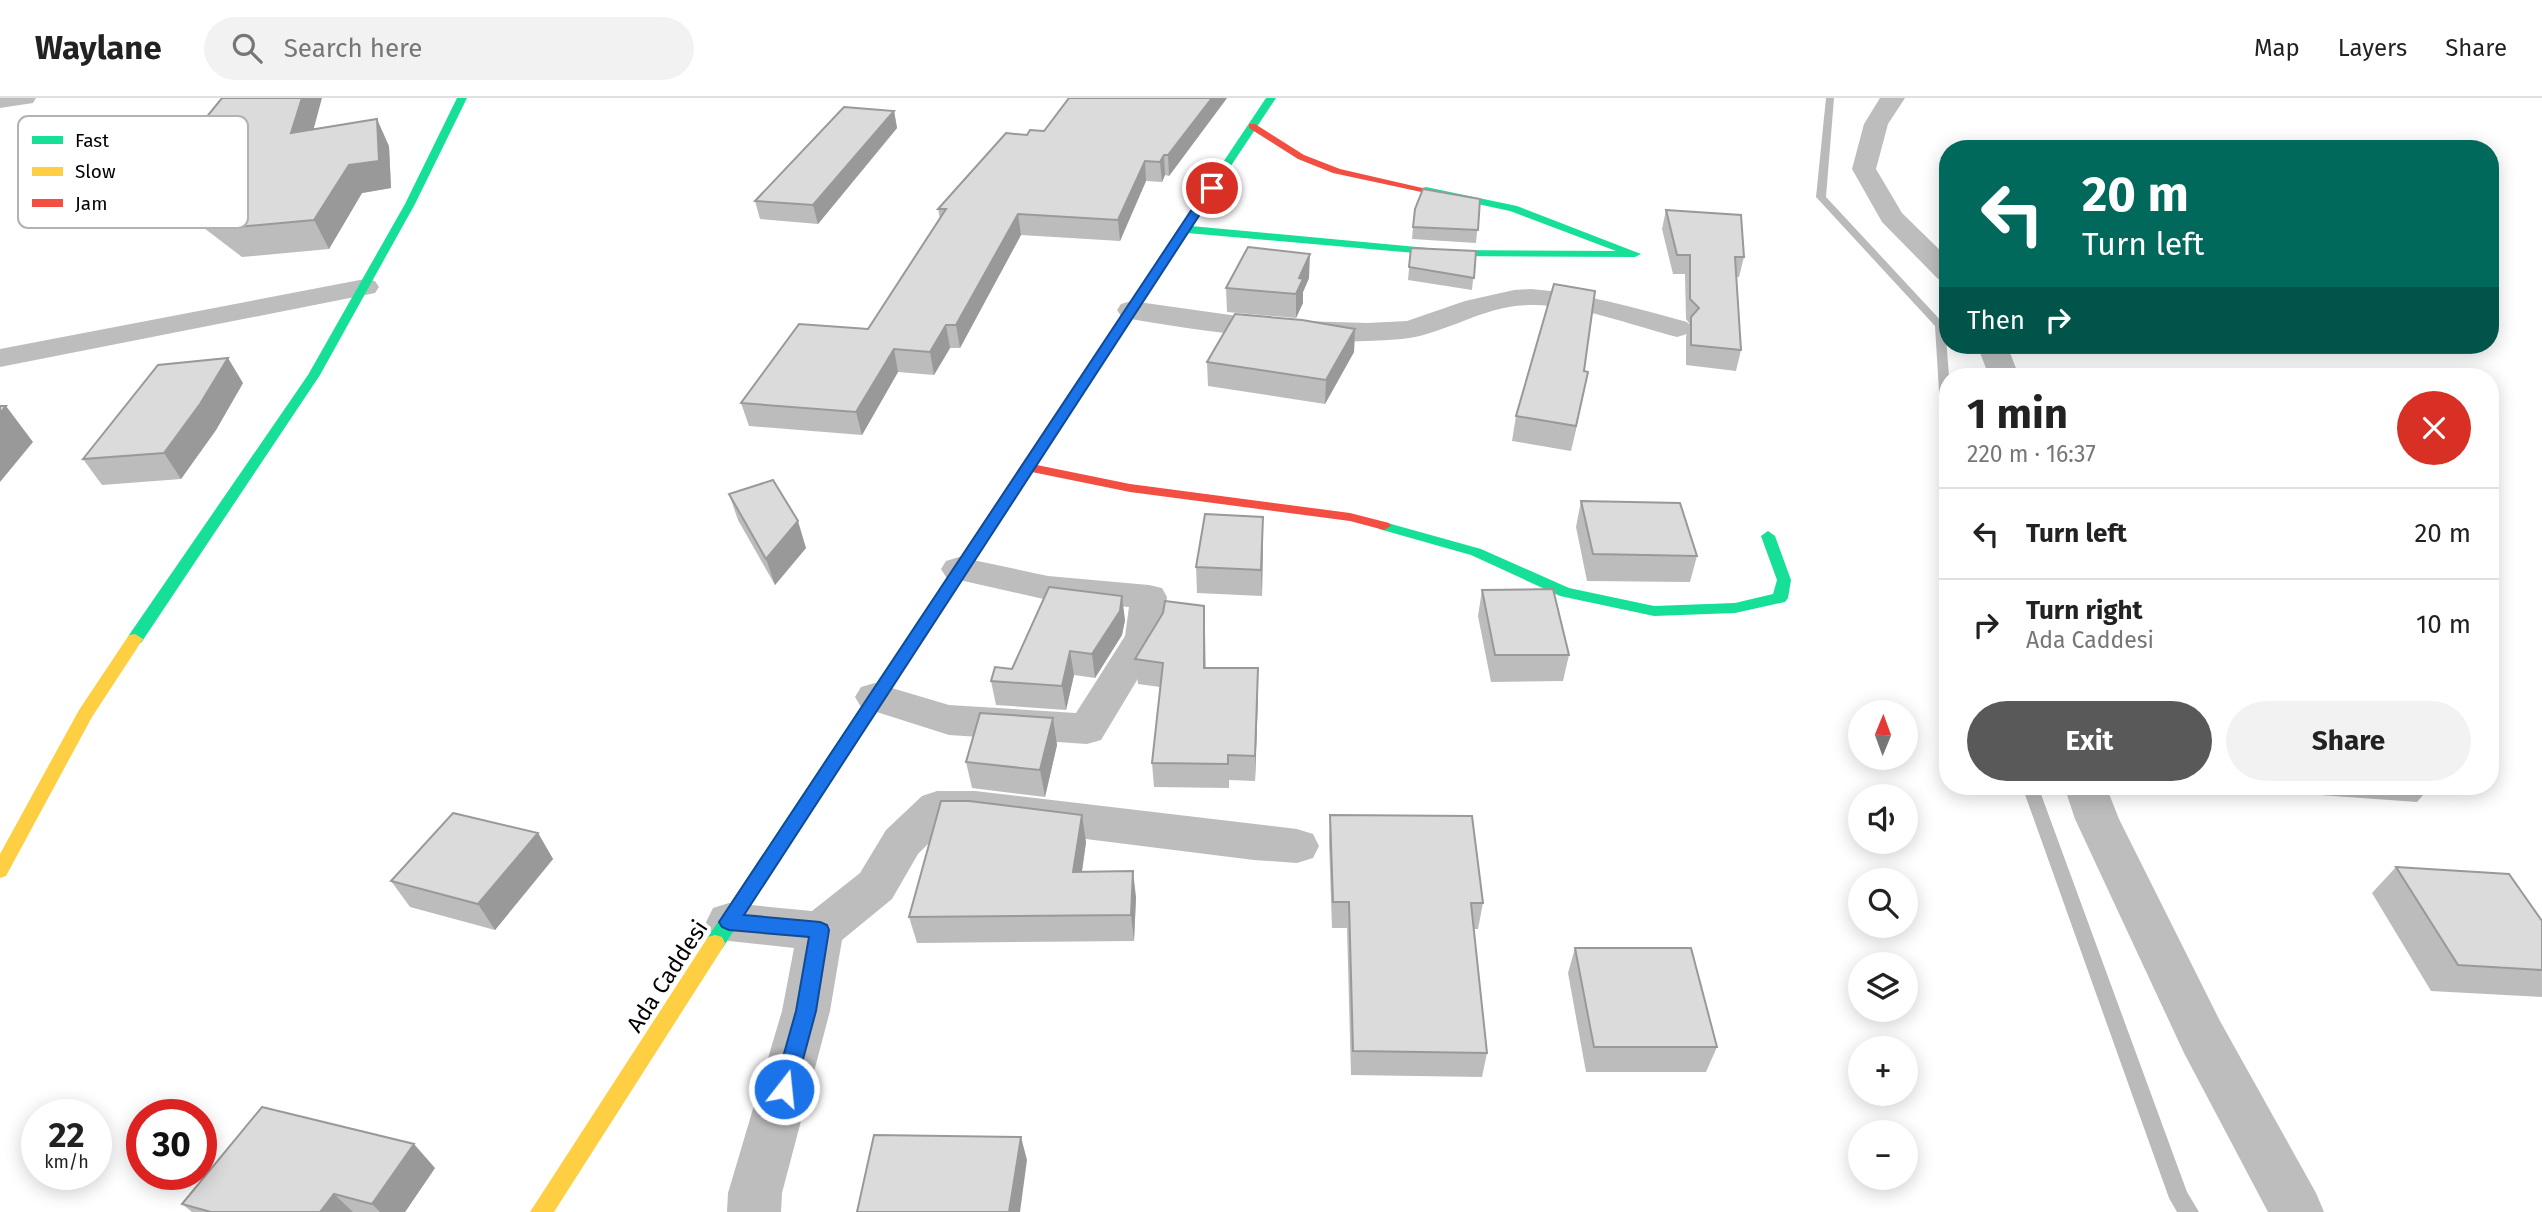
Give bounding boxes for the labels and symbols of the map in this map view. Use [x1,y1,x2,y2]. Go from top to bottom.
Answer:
legend [18,116,248,228]
text: Fast [75,129,109,152]
pin [1182,158,1242,218]
text: Slow [75,160,116,183]
text: Jam [75,192,107,215]
north arrow [1848,700,1918,770]
street label: Ada Caddesi [620,915,714,1037]
position arrow [747,1052,821,1126]
speed limit sign: 30 [126,1099,217,1190]

